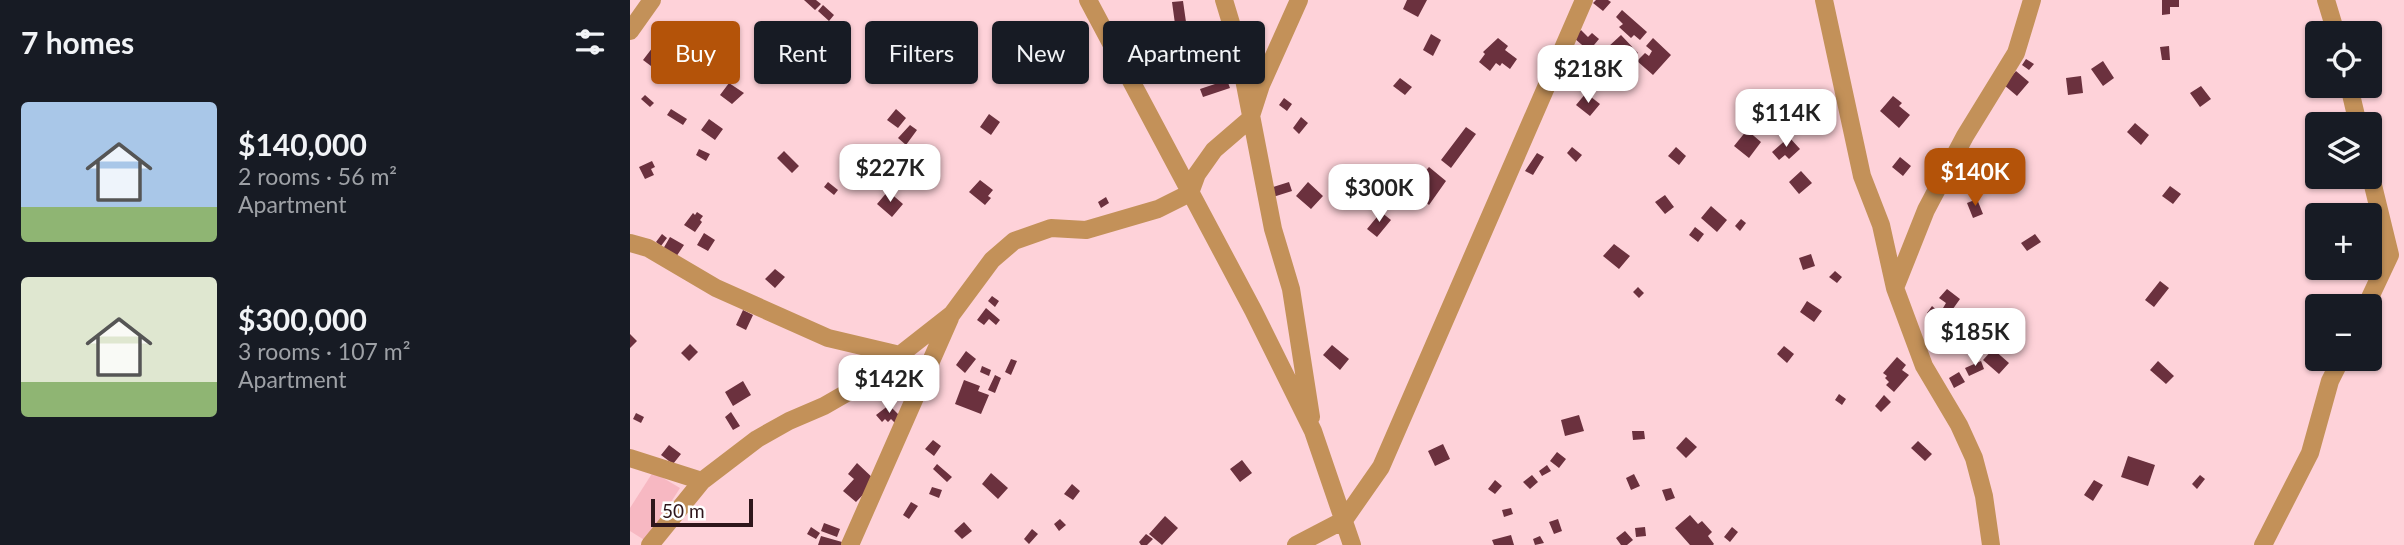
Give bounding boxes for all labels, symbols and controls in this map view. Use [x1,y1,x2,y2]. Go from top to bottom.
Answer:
chip: Buy [651,21,740,84]
chip: Rent [754,21,851,84]
chip: Filters [865,21,978,84]
chip: New [992,21,1089,84]
chip: Apartment [1103,21,1265,84]
map controls [2305,21,2382,371]
button: locate [2305,21,2382,98]
icon: filters [571,23,609,61]
text: 7 homes [21,24,134,60]
pin: $218K [1539,46,1637,105]
text: $218K [1553,54,1623,82]
pin: $114K [1737,90,1835,149]
text: $114K [1751,98,1821,126]
button: layers [2305,112,2382,189]
text: $140,000 [238,126,367,162]
icon: home [77,130,161,214]
pin: $227K [841,144,939,204]
pin: $140K [1926,148,2024,208]
text: $227K [855,153,925,181]
text: $140K [1940,157,2010,185]
text: 2 rooms · 56 m² [238,162,397,190]
pin: $300K [1330,164,1428,224]
text: $300K [1344,173,1414,201]
text: Apartment [238,190,346,218]
button: + [2305,203,2382,280]
button: − [2305,294,2382,371]
text: $300,000 [238,301,367,337]
icon: home [77,305,161,389]
pin: $185K [1926,308,2024,368]
text: $185K [1940,317,2010,345]
text: 3 rooms · 107 m² [238,337,410,365]
pin: $142K [840,356,938,415]
text: $142K [854,364,924,392]
text: Apartment [238,365,346,393]
scale bar [651,496,752,528]
text: 50 m [662,499,705,522]

